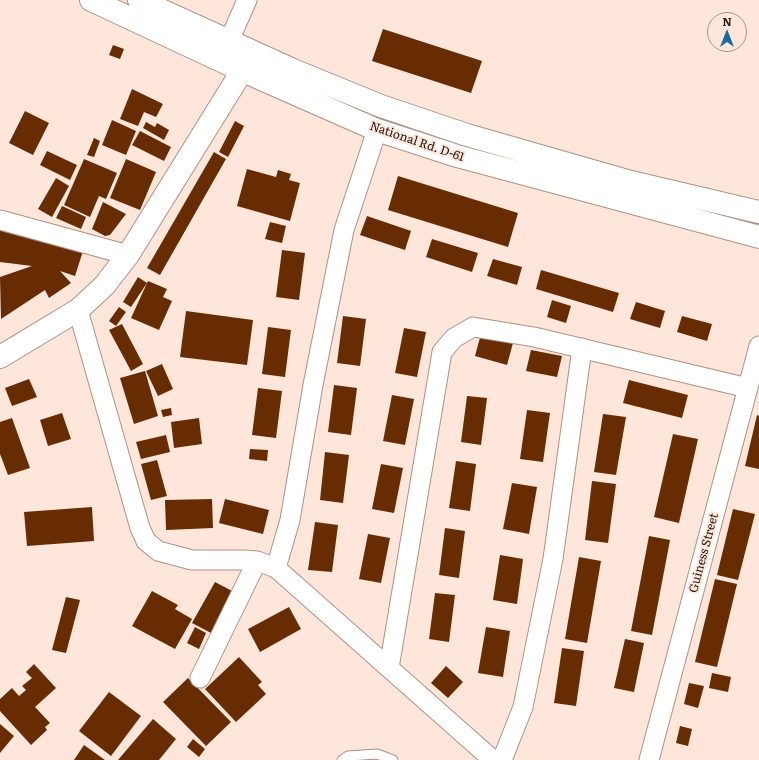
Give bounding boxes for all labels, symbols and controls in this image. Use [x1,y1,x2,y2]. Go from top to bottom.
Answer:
north arrow [707,12,747,52]
text: N [722,13,732,29]
street label: National Rd. D-61 [368,119,466,165]
street label: Guiness Street [686,511,722,595]

